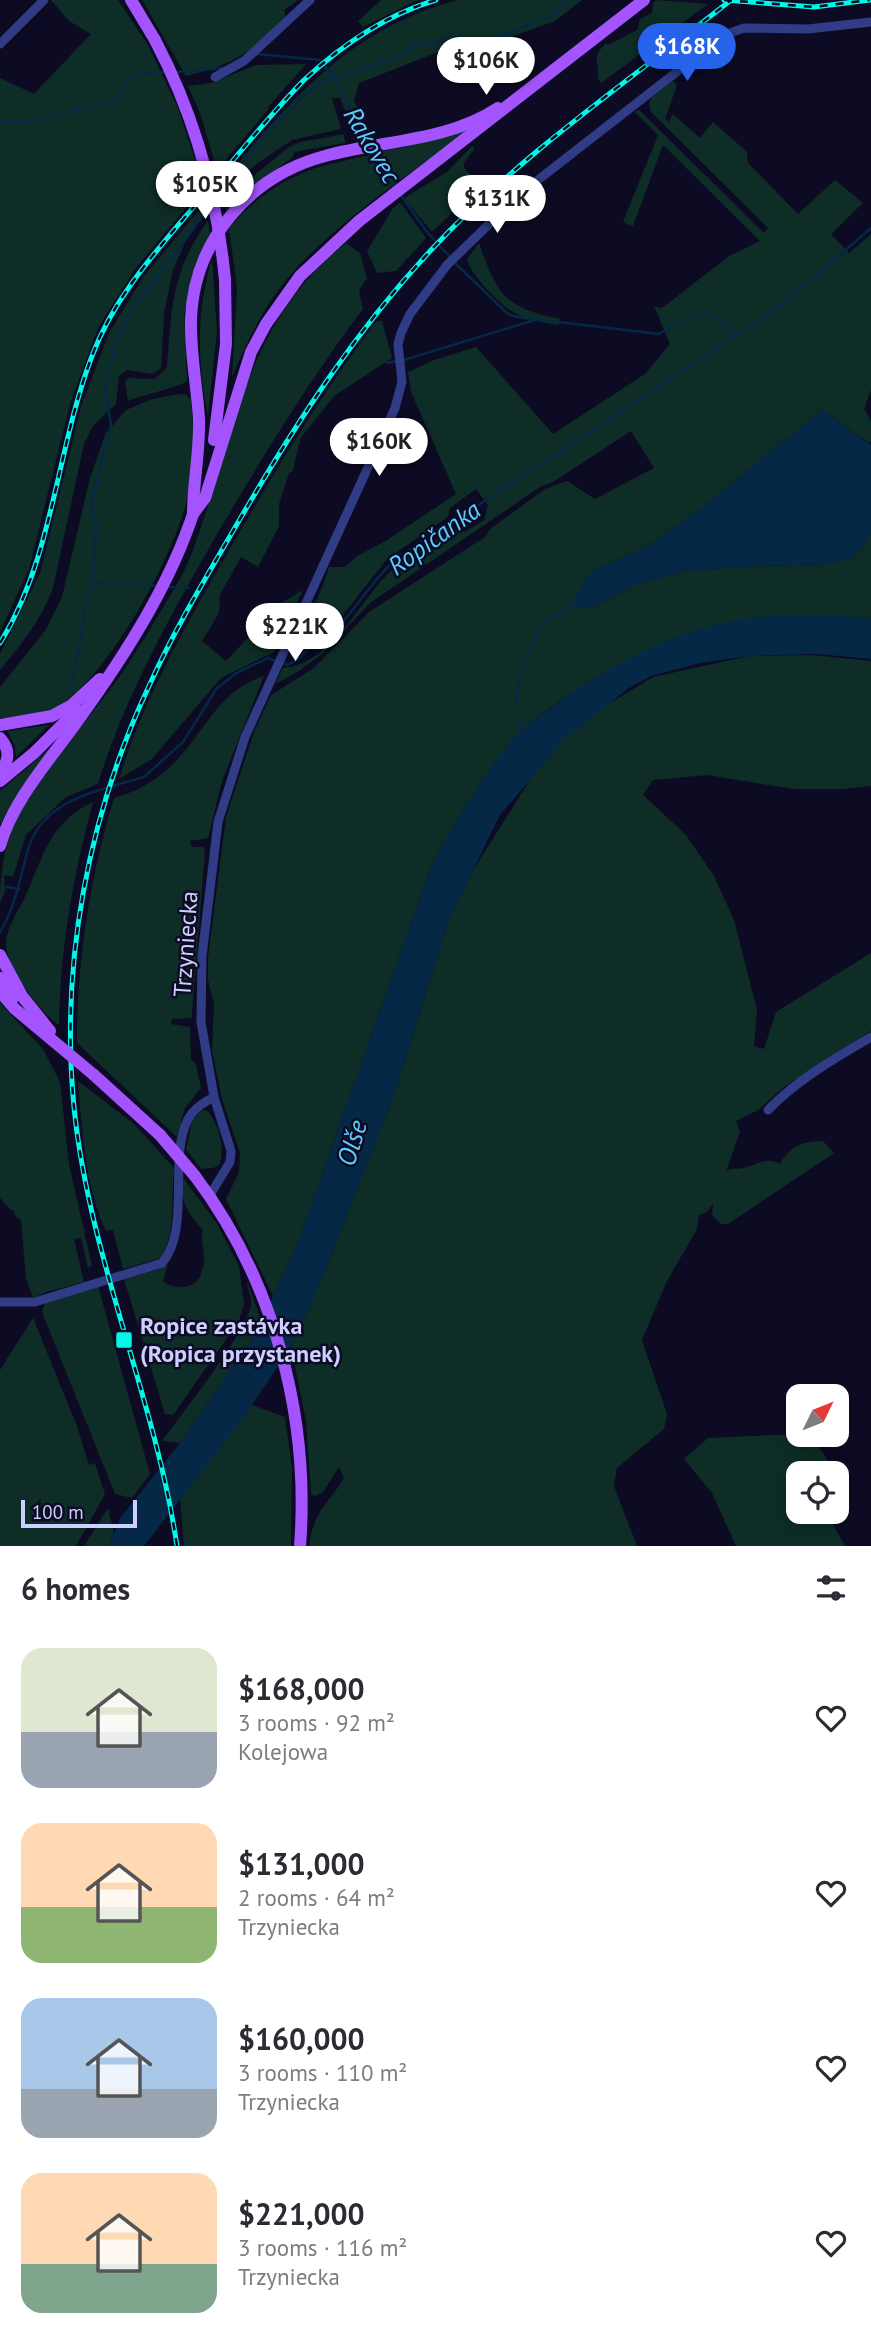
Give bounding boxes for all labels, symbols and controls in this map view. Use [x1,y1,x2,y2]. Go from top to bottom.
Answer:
pin: $168K [638,24,736,83]
text: $168K [654,31,720,60]
pin: $106K [437,38,535,97]
text: $106K [453,45,519,74]
water label: Rakovec [337,100,409,190]
pin: $105K [156,162,254,221]
text: $105K [172,169,238,198]
pin: $131K [448,176,546,235]
text: $131K [464,183,530,212]
pin: $160K [330,419,428,478]
text: $160K [346,426,412,455]
water label: Ropičanka [381,493,487,582]
pin: $221K [246,604,344,663]
text: $221K [262,611,328,640]
street label: Trzyniecka [166,890,205,998]
water label: Olše [329,1116,374,1170]
place label: Ropice zastávka (Ropica przystanek) [140,1310,341,1369]
marker: Ropice zastávka (Ropica przystanek) [114,1330,134,1350]
north arrow [786,1384,849,1447]
map controls [786,1384,849,1524]
button: locate [786,1461,849,1524]
scale bar [21,1497,136,1529]
text: 100 m [32,1500,84,1524]
text: 6 homes [21,1569,130,1608]
icon: filters [812,1569,850,1607]
text: $168,000 [238,1669,365,1708]
icon: home [77,1676,161,1760]
icon: heart [812,1699,850,1737]
text: 3 rooms · 92 m² [238,1708,395,1737]
text: Kolejowa [238,1737,328,1766]
text: $131,000 [238,1844,365,1883]
icon: home [77,1851,161,1935]
icon: heart [812,1874,850,1912]
text: 2 rooms · 64 m² [238,1883,395,1912]
text: Trzyniecka [238,1912,340,1941]
text: $160,000 [238,2019,365,2058]
icon: home [77,2026,161,2110]
icon: heart [812,2049,850,2087]
text: 3 rooms · 110 m² [238,2058,407,2087]
text: Trzyniecka [238,2087,340,2116]
text: $221,000 [238,2194,365,2233]
icon: home [77,2201,161,2285]
icon: heart [812,2224,850,2262]
text: 3 rooms · 116 m² [238,2233,407,2262]
text: Trzyniecka [238,2262,340,2291]

